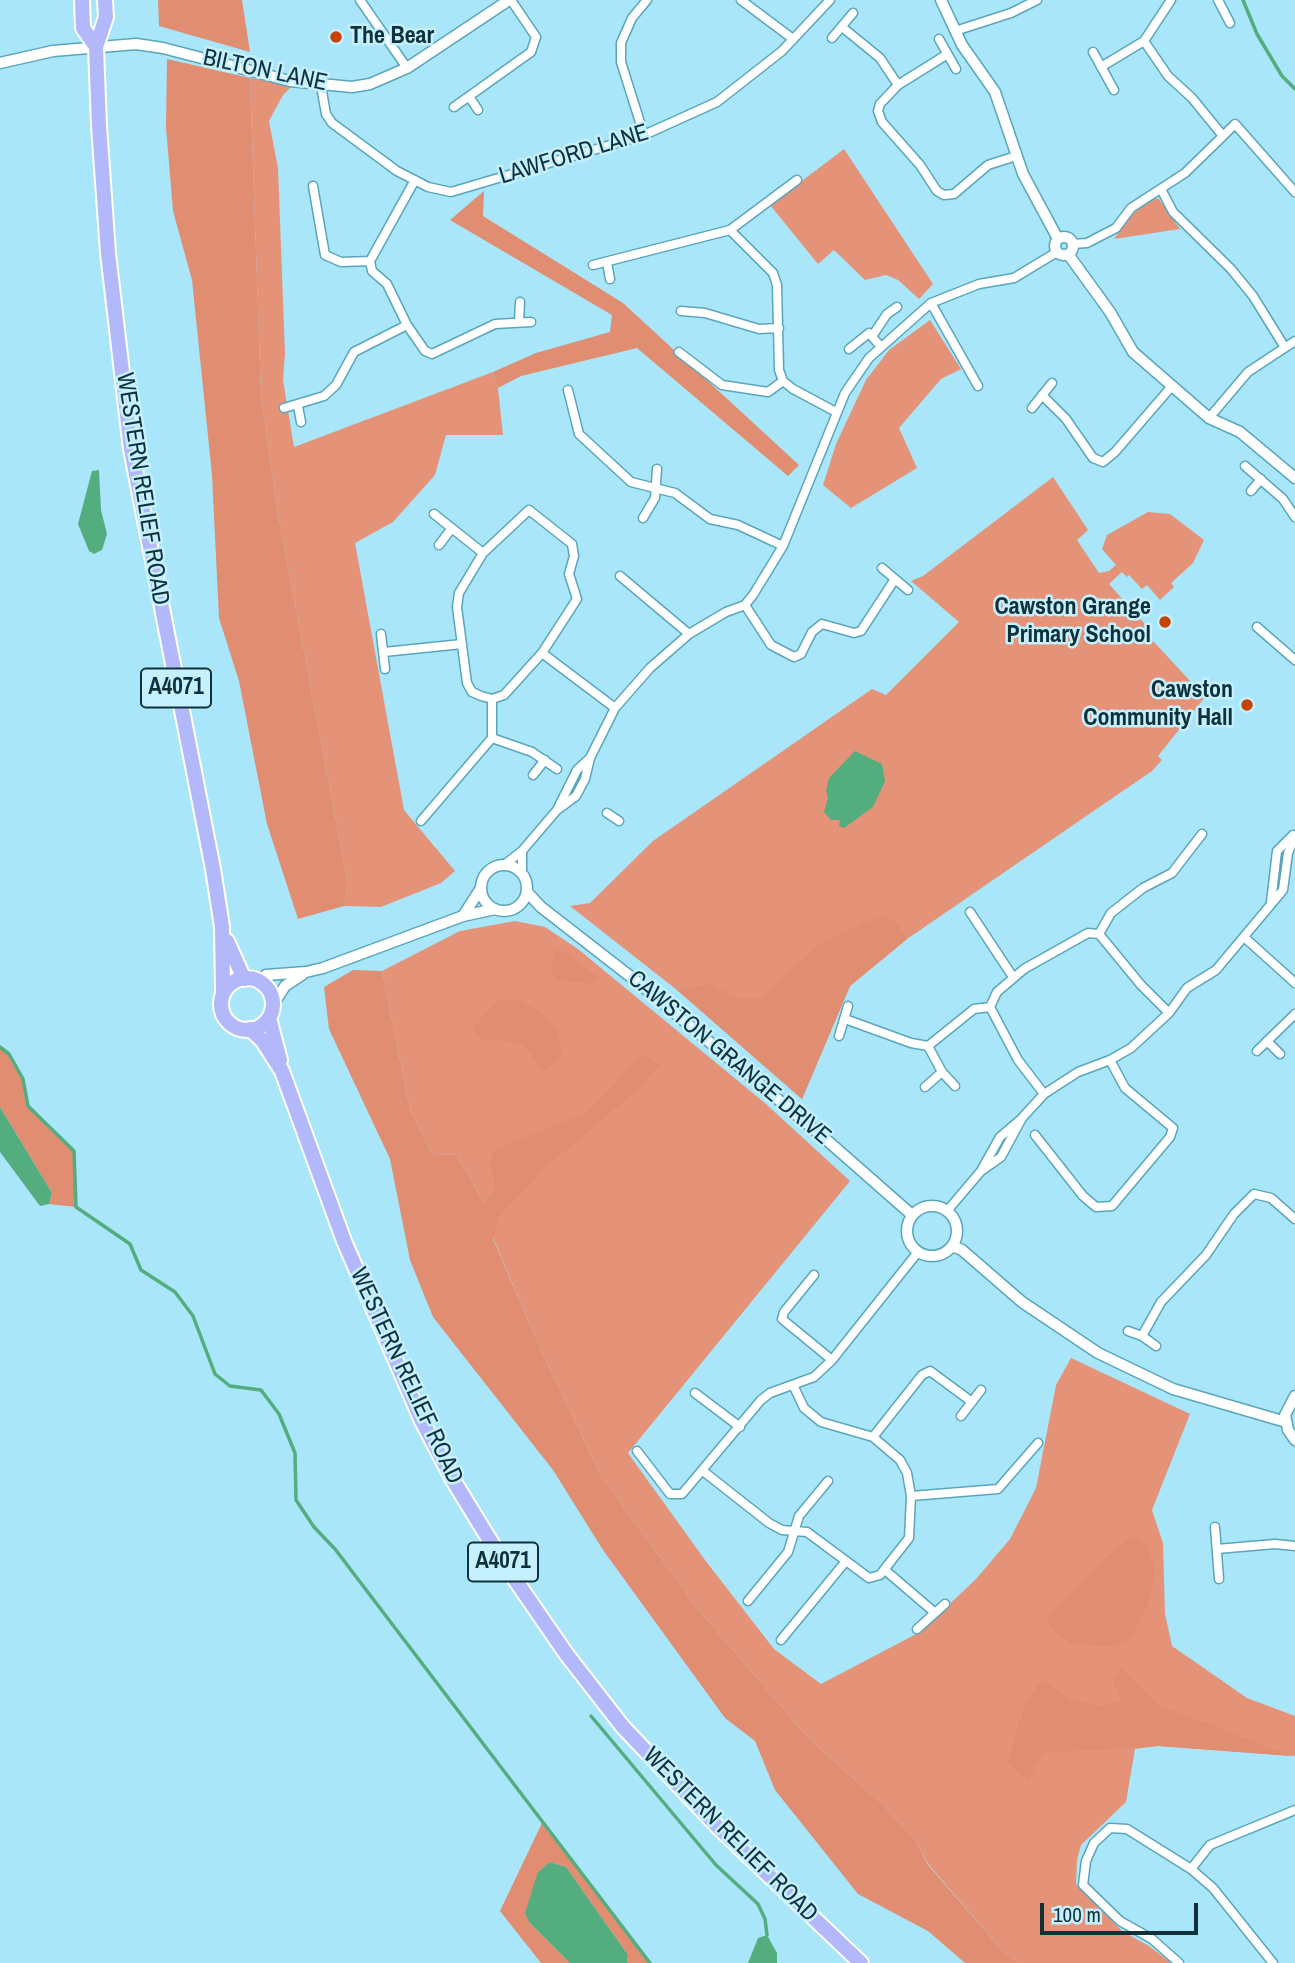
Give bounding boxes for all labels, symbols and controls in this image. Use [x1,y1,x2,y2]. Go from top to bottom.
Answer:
place label: The Bear [350,23,434,51]
marker: The Bear [328,29,344,45]
street label: BILTON LANE [200,44,330,98]
street label: LAWFORD LANE [496,119,652,191]
street label: WESTERN RELIEF ROAD [109,371,175,607]
place label: Cawston Grange Primary School [995,594,1151,650]
marker: Cawston Grange Primary School [1157,614,1173,630]
road number: A4071 [141,668,211,708]
place label: Cawston Community Hall [1083,677,1233,733]
marker: Cawston Community Hall [1239,697,1255,713]
street label: CAWSTON GRANGE DRIVE [622,965,836,1151]
street label: WESTERN RELIEF ROAD [343,1263,469,1489]
road number: A4071 [468,1542,538,1582]
street label: WESTERN RELIEF ROAD [637,1742,823,1928]
scale bar [1043,1890,1200,1934]
text: 100 m [1053,1900,1101,1929]

